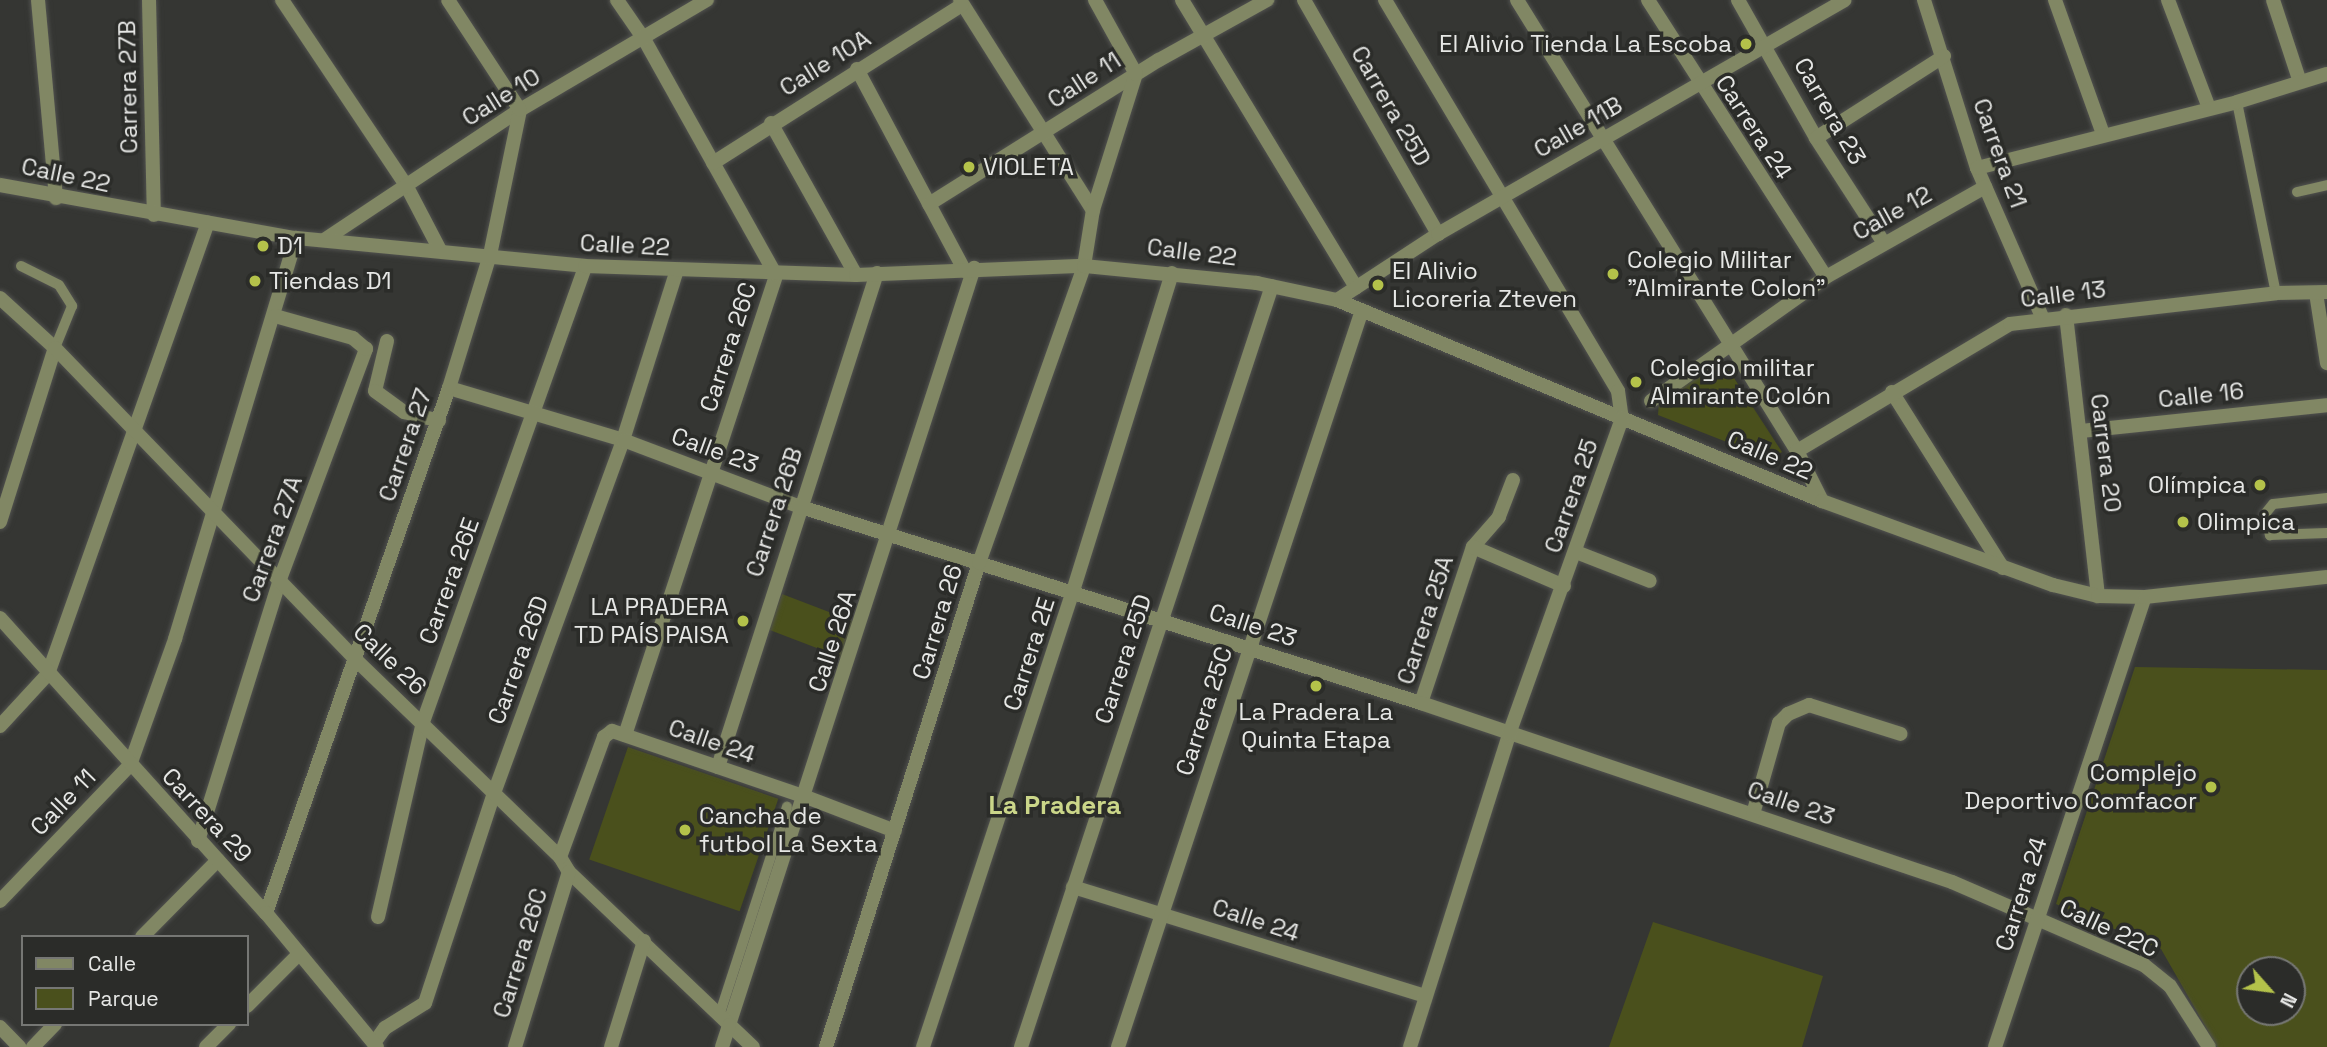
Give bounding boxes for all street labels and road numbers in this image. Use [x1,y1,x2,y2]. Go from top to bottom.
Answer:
street label: Carrera 27B [112,20,144,154]
street label: Calle 10A [774,24,876,102]
street label: Carrera 25D [1345,41,1437,171]
street label: Calle 11 [1042,46,1126,114]
street label: Carrera 23 [1788,52,1872,170]
street label: Calle 10 [457,62,545,132]
street label: Carrera 24 [1710,69,1798,185]
street label: Calle 11B [1529,90,1627,164]
street label: Carrera 21 [1967,94,2033,212]
street label: Calle 22 [19,152,113,198]
street label: Calle 12 [1847,180,1937,246]
street label: Calle 22 [579,228,671,262]
street label: Calle 22 [1145,232,1239,272]
street label: Calle 13 [2019,274,2107,314]
street label: Carrera 26C [694,279,762,415]
street label: Calle 16 [2157,376,2245,414]
street label: Carrera 27 [372,385,438,505]
street label: Carrera 20 [2084,392,2128,514]
street label: Calle 23 [668,421,762,479]
street label: Calle 22 [1723,424,1817,486]
street label: Carrera 25 [1538,435,1604,557]
street label: Carrera 26B [739,443,809,581]
street label: Carrera 27A [236,472,308,606]
street label: Carrera 26E [413,514,485,648]
street label: Carrera 25A [1391,552,1459,688]
street label: Carrera 26 [906,561,968,683]
street label: Calle 26A [802,586,862,696]
street label: Carrera 25D [1089,591,1157,727]
street label: Carrera 26D [481,592,555,728]
street label: Carrera 2E [997,594,1061,714]
street label: Calle 23 [1206,597,1300,653]
street label: Calle 26 [347,617,433,701]
street label: Carrera 25C [1170,643,1238,779]
street label: Calle 24 [665,713,759,769]
street label: Carrera 29 [156,762,258,868]
street label: Calle 11 [24,763,102,841]
street label: Calle 23 [1744,775,1838,831]
street label: Carrera 24 [1989,833,2053,955]
street label: Carrera 26C [487,885,553,1021]
street label: Calle 24 [1209,892,1303,948]
street label: Calle 22C [2055,893,2163,963]

